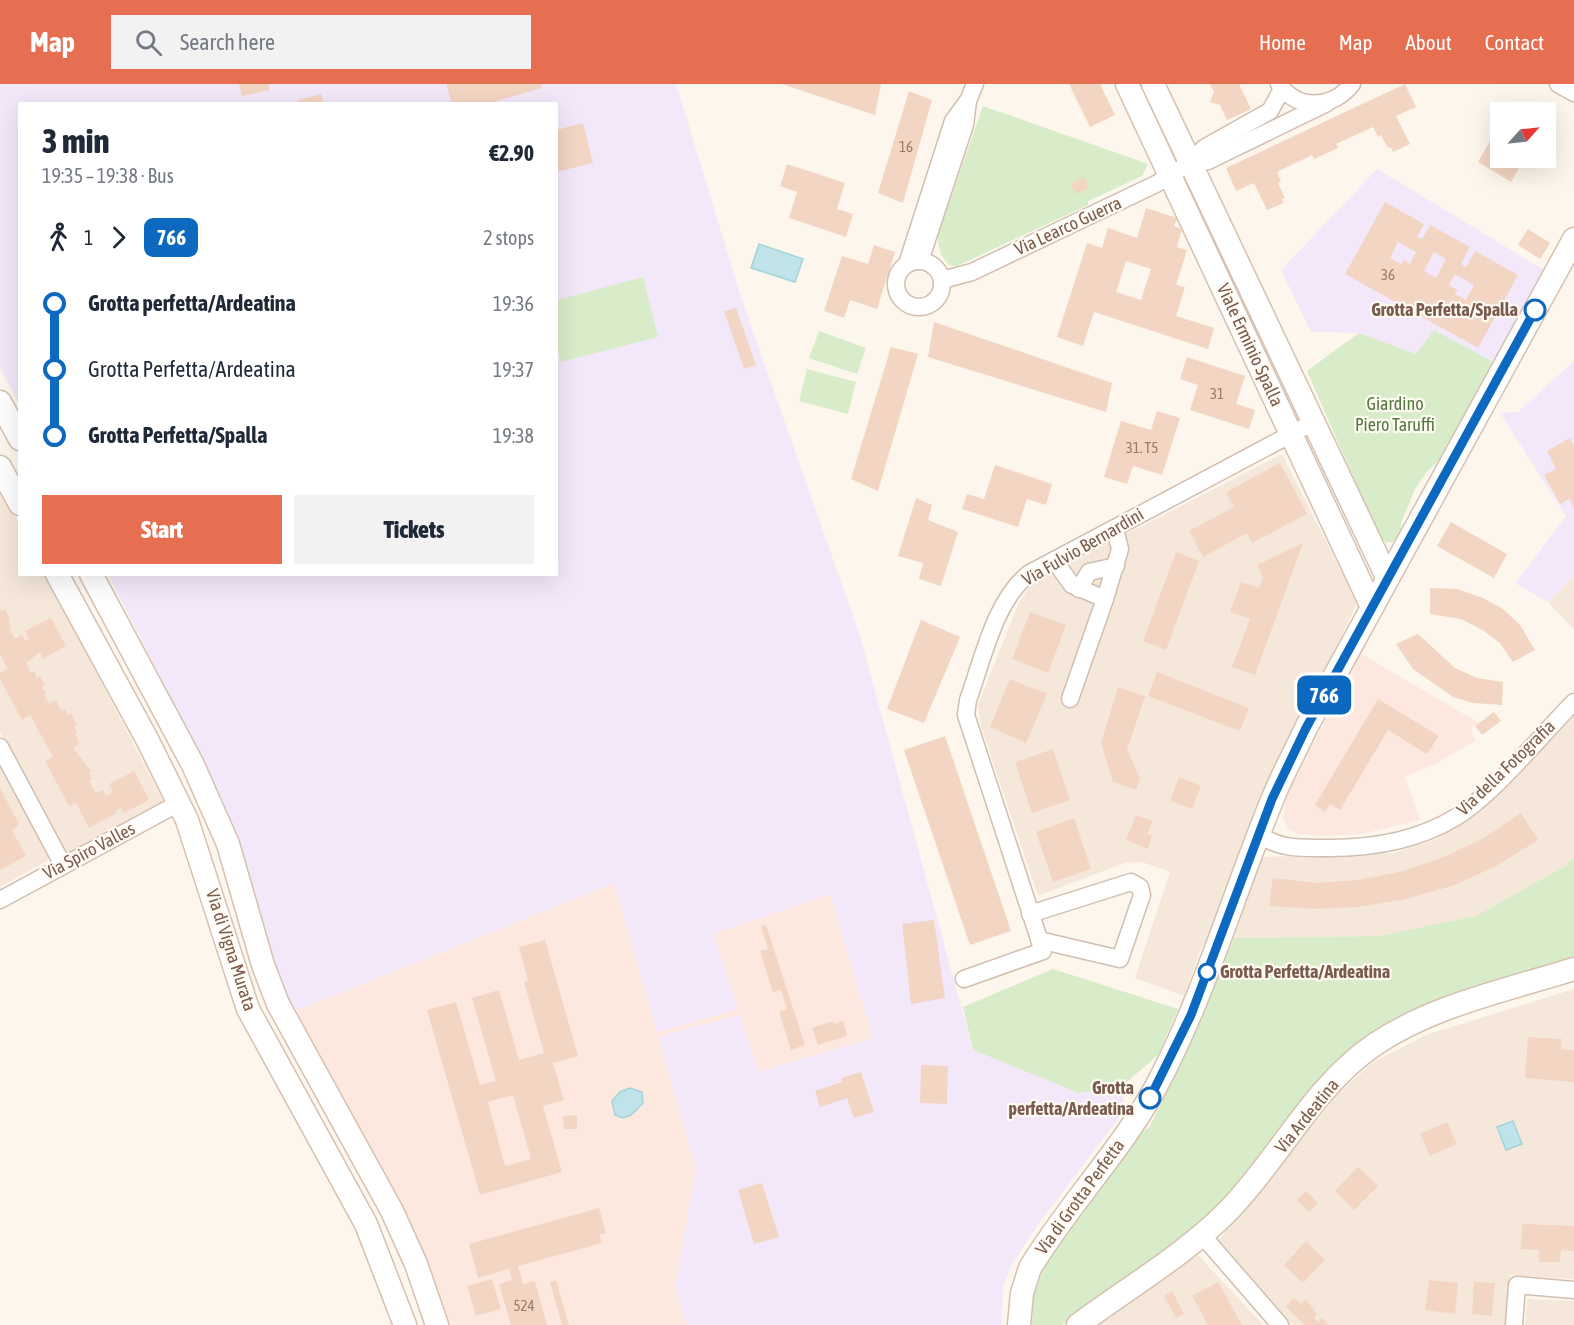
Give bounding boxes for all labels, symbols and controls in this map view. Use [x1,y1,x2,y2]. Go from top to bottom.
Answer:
search box [111,15,531,69]
text: Map [30,26,75,58]
icon: search [132,26,165,59]
text: Search here [180,29,275,55]
text: Home [1259,30,1306,54]
text: Map [1339,30,1373,54]
text: About [1406,30,1452,54]
text: Contact [1485,30,1544,54]
north arrow [1490,102,1556,168]
map controls [1490,102,1556,168]
text: 3 min [42,122,109,160]
house number: 16 [899,138,913,155]
text: €2.90 [489,140,534,166]
text: 19:35 – 19:38 · Bus [42,164,174,187]
street label: Via Learco Guerra [1011,192,1124,259]
icon: walk [42,221,75,254]
icon: forward [102,221,135,254]
text: 766 [156,225,186,249]
text: 1 [84,226,93,249]
text: 2 stops [483,226,534,249]
house number: 36 [1381,266,1395,283]
street label: Viale Erminio Spalla [1213,280,1288,409]
text: Grotta perfetta/Ardeatina [88,290,296,316]
text: 19:36 [493,292,534,315]
place label: Grotta Perfetta/Spalla [1371,299,1518,320]
marker: Grotta Perfetta/Spalla [1524,299,1546,321]
text: Grotta Perfetta/Ardeatina [88,356,296,382]
text: 19:37 [493,358,534,381]
house number: 31 [1210,385,1224,402]
park label: Giardino Piero Taruffi [1355,393,1435,435]
text: Grotta Perfetta/Spalla [88,422,267,448]
text: 19:38 [493,424,534,447]
house number: 31. T5 [1126,439,1158,456]
button: Start [42,495,282,564]
button: Tickets [294,495,534,564]
street label: Via Fulvio Bernardini [1018,503,1147,590]
line badge: 766 [1290,676,1358,714]
text: 766 [1309,683,1339,707]
street label: Via della Fotografia [1452,716,1559,820]
street label: Via Spiro Valles [39,818,138,883]
street label: Via di Vigna Murata [202,886,261,1013]
place label: Grotta Perfetta/Ardeatina [1220,961,1390,982]
marker: Grotta Perfetta/Ardeatina [1198,963,1216,981]
street label: Via Ardeatina [1270,1074,1343,1157]
place label: Grotta perfetta/Ardeatina [1009,1077,1134,1119]
marker: Grotta perfetta/Ardeatina [1139,1087,1161,1109]
street label: Via di Grotta Perfetta [1031,1135,1128,1258]
house number: 524 [513,1297,535,1314]

